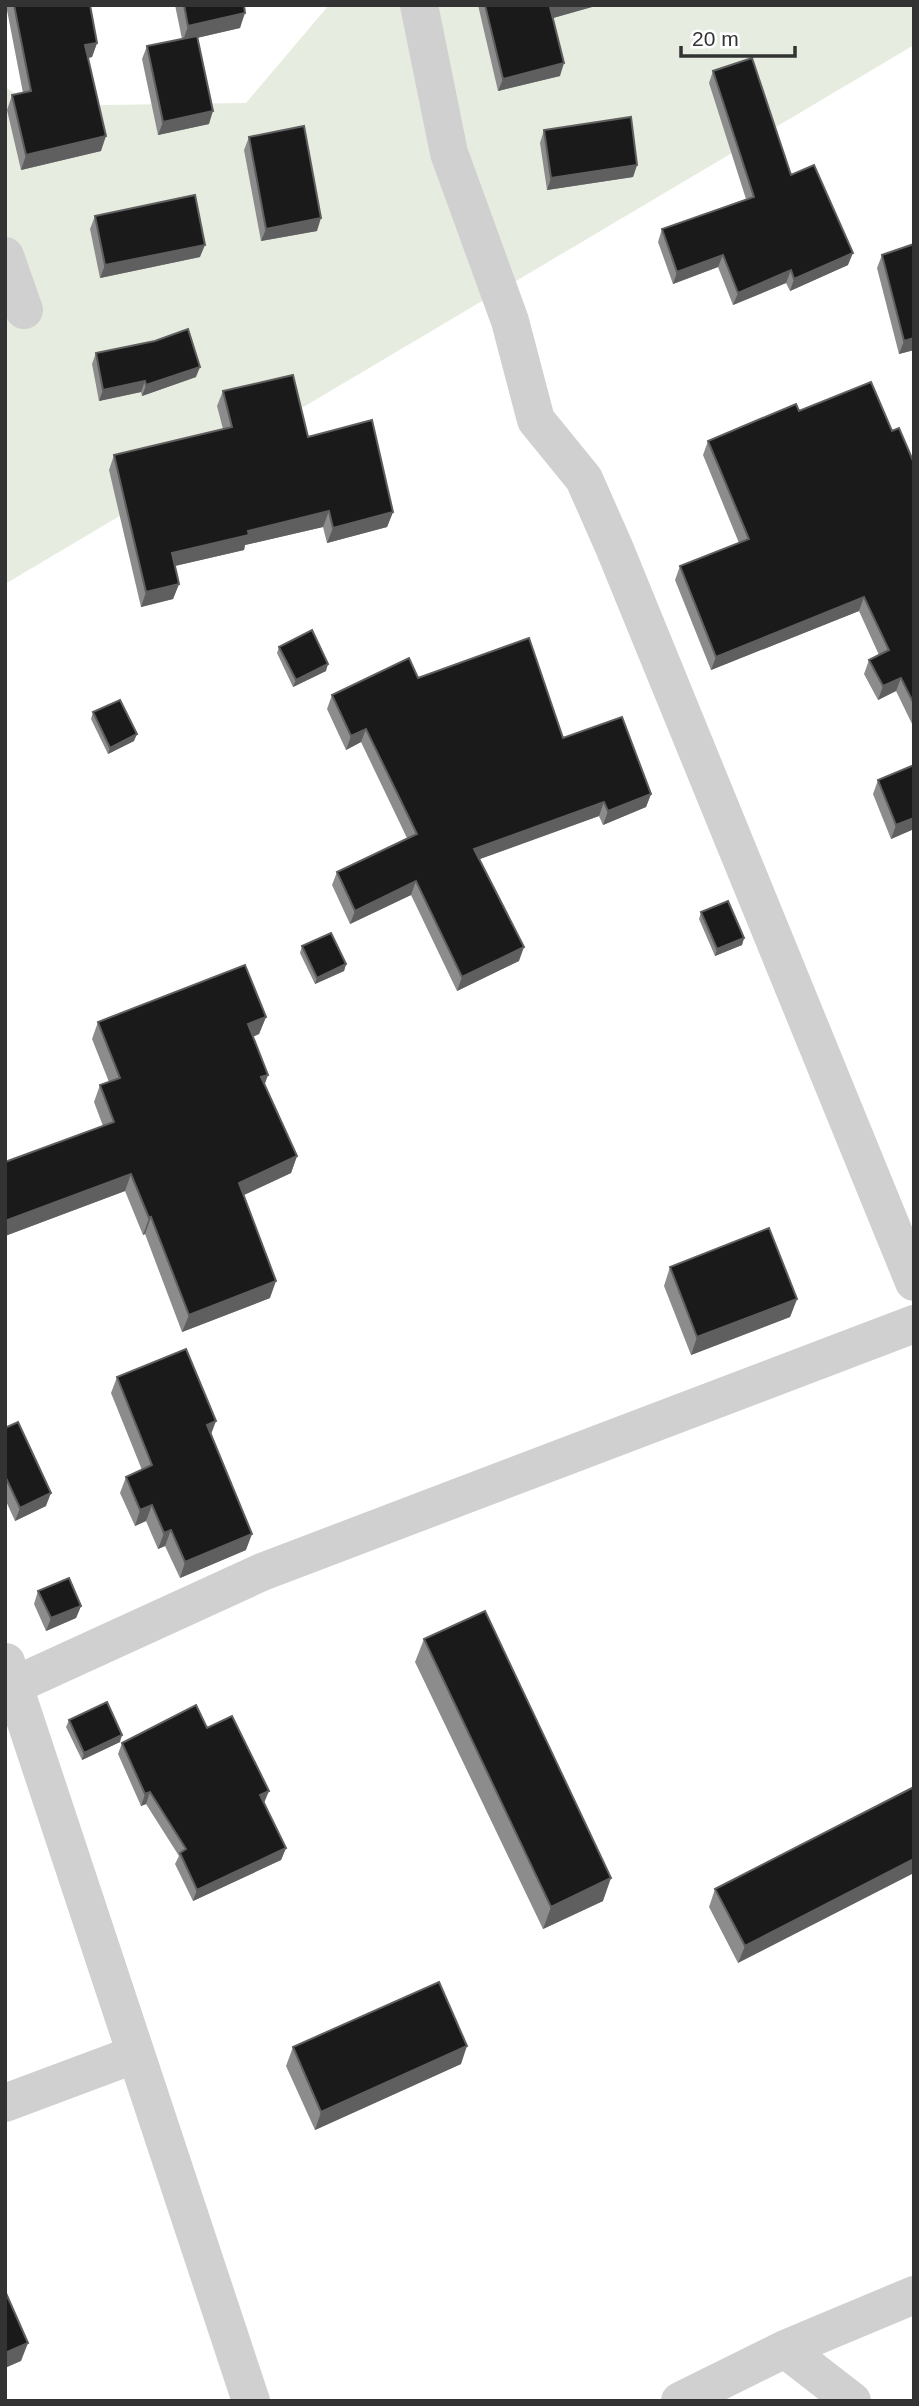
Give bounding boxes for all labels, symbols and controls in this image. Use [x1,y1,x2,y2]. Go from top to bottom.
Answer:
scale bar [681,14,795,58]
text: 20 m [692,27,739,50]

